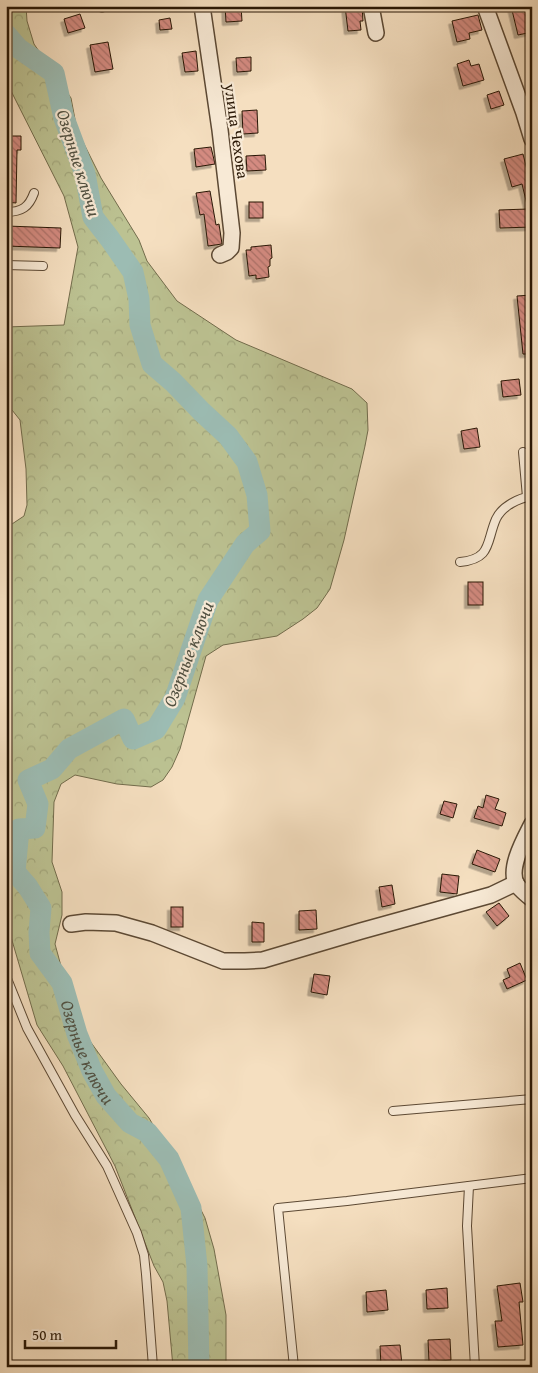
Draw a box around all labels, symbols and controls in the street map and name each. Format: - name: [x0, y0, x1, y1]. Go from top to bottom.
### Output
- street label: улица Чехова: [218, 81, 256, 180]
- water label: Озерные ключи: [50, 106, 108, 220]
- water label: Озерные ключи: [155, 597, 221, 711]
- water label: Озерные ключи: [54, 997, 121, 1111]
- scale bar: [25, 1318, 116, 1350]
- text: 50 m: [32, 1324, 63, 1345]

